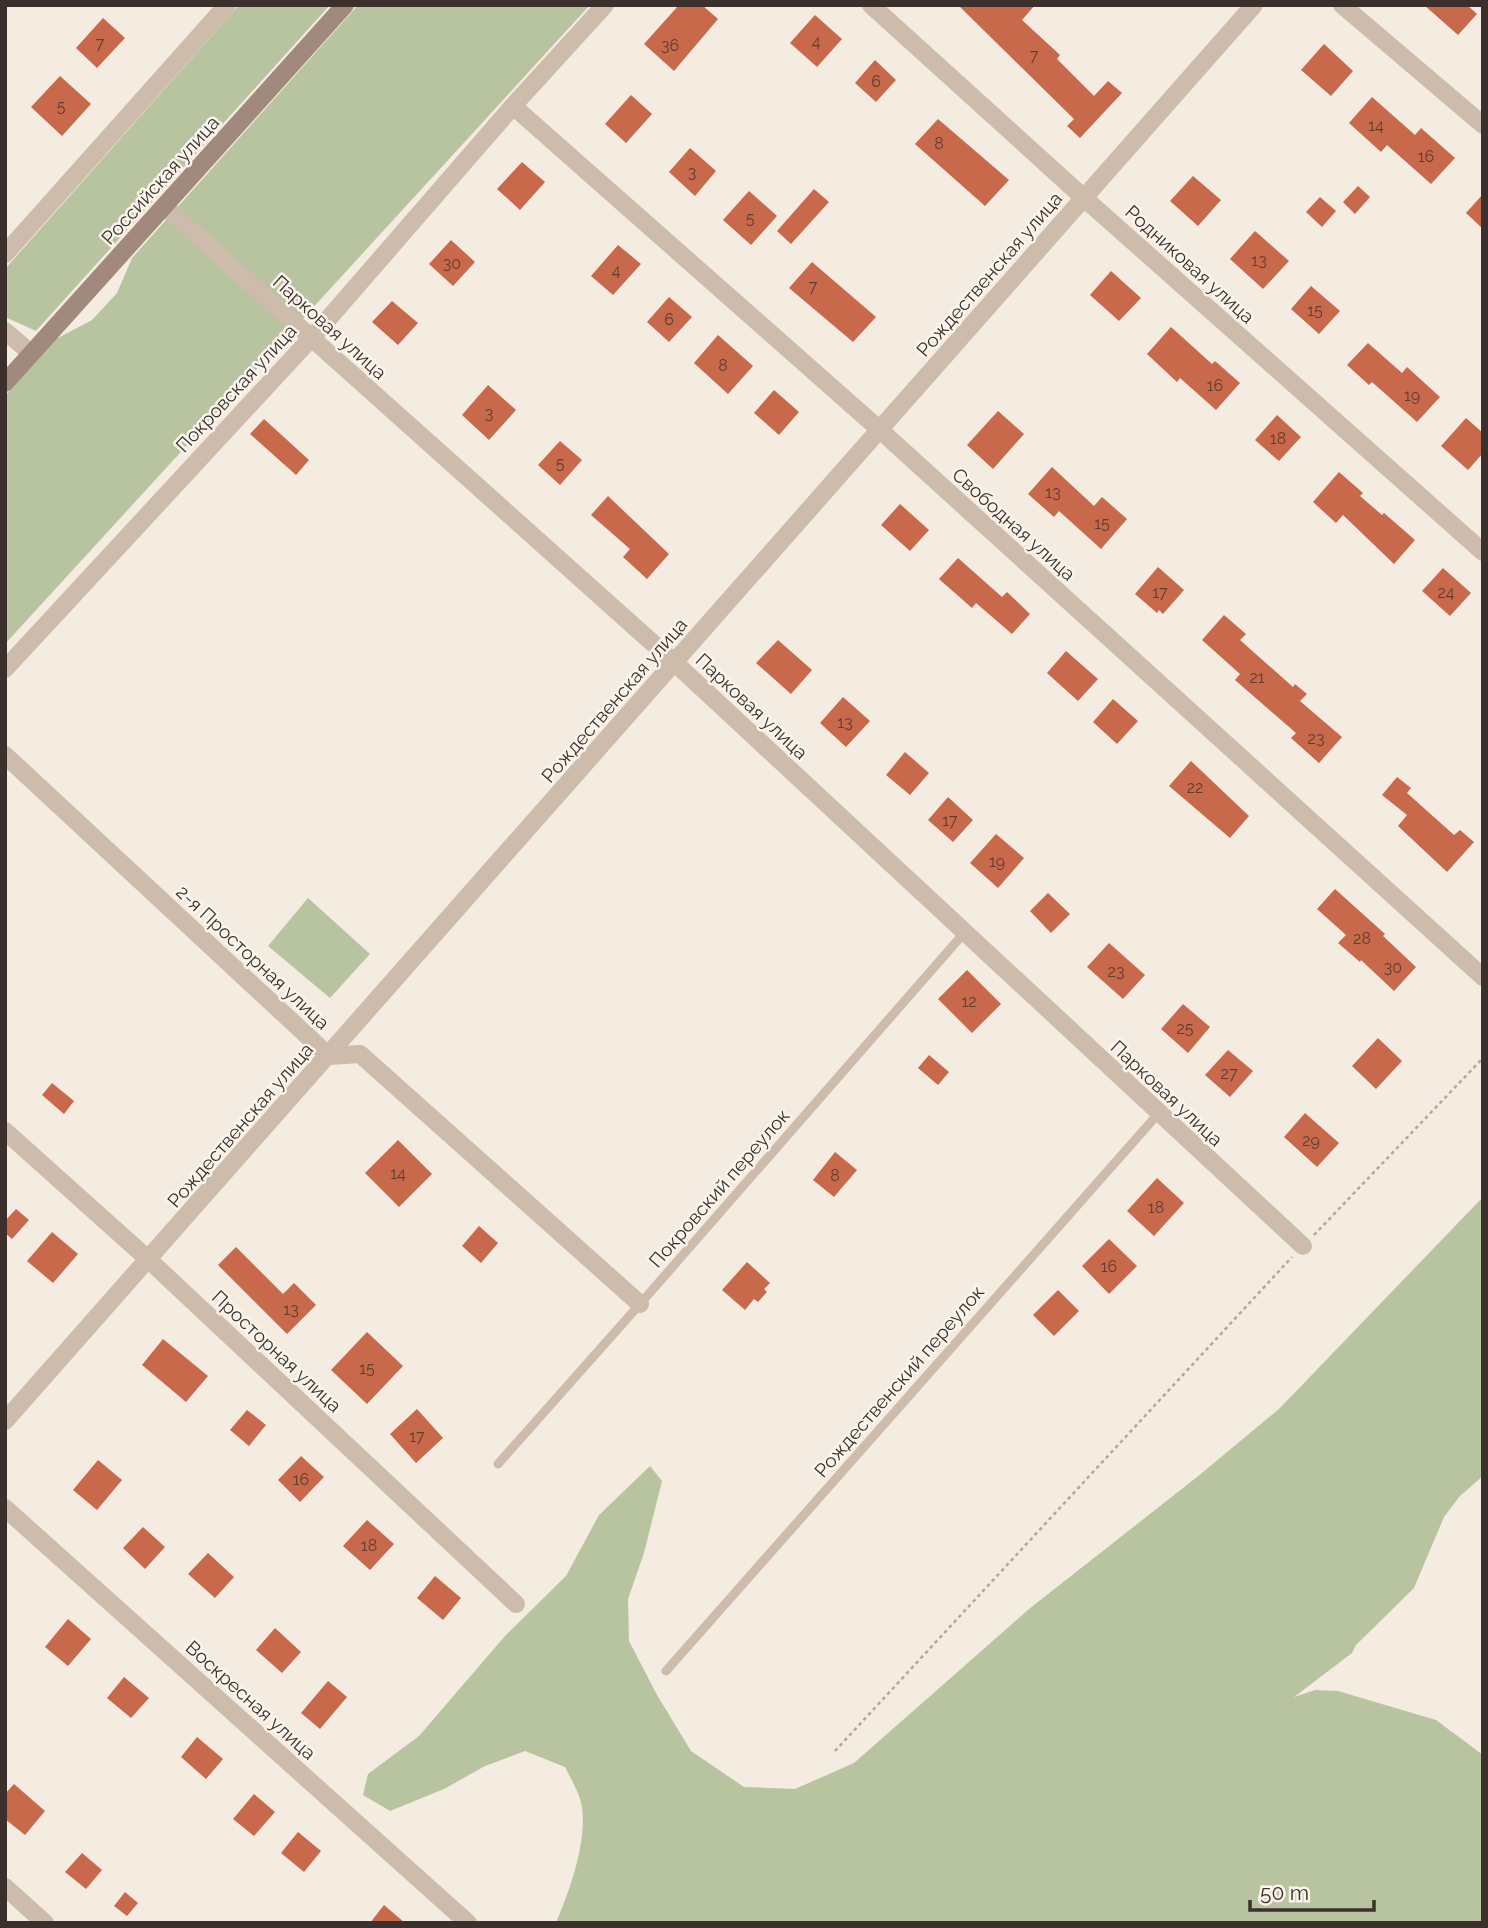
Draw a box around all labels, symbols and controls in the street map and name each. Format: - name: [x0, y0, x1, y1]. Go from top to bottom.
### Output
- house number: 4: [812, 32, 821, 51]
- house number: 7: [96, 34, 105, 53]
- house number: 36: [661, 36, 679, 55]
- house number: 7: [1030, 46, 1039, 65]
- house number: 6: [871, 72, 881, 91]
- house number: 5: [57, 97, 66, 116]
- street label: Российская улица: [97, 111, 223, 249]
- house number: 14: [1368, 116, 1384, 135]
- house number: 8: [934, 134, 944, 153]
- house number: 16: [1418, 147, 1434, 166]
- house number: 3: [688, 163, 696, 182]
- street label: Рождественская улица: [912, 187, 1066, 361]
- street label: Родниковая улица: [1121, 200, 1259, 328]
- house number: 5: [746, 209, 755, 228]
- house number: 13: [1251, 251, 1267, 270]
- house number: 30: [443, 254, 461, 273]
- house number: 4: [612, 261, 621, 280]
- street label: Парковая улица: [269, 270, 391, 384]
- house number: 7: [809, 277, 818, 296]
- house number: 15: [1307, 301, 1323, 320]
- house number: 6: [664, 310, 674, 329]
- street label: Покровская улица: [171, 320, 301, 456]
- house number: 8: [718, 356, 728, 375]
- house number: 16: [1207, 376, 1223, 395]
- house number: 19: [1404, 386, 1420, 405]
- house number: 3: [485, 404, 493, 423]
- house number: 18: [1270, 429, 1286, 448]
- house number: 5: [556, 454, 565, 473]
- street label: Свободная улица: [948, 463, 1080, 585]
- house number: 13: [1045, 483, 1061, 502]
- house number: 15: [1094, 514, 1110, 533]
- house number: 17: [1152, 583, 1168, 602]
- house number: 24: [1437, 583, 1455, 602]
- street label: Рождественская улица: [537, 613, 691, 787]
- street label: Парковая улица: [692, 649, 812, 763]
- house number: 21: [1249, 668, 1265, 687]
- house number: 13: [837, 713, 853, 732]
- house number: 23: [1308, 729, 1324, 748]
- house number: 22: [1187, 778, 1203, 797]
- house number: 17: [942, 811, 958, 830]
- house number: 19: [989, 852, 1005, 871]
- street label: 2-я Просторная улица: [172, 880, 334, 1034]
- house number: 28: [1353, 929, 1371, 948]
- house number: 30: [1384, 958, 1402, 977]
- house number: 23: [1108, 962, 1124, 981]
- house number: 12: [961, 992, 977, 1011]
- house number: 25: [1176, 1019, 1194, 1038]
- street label: Парковая улица: [1107, 1036, 1227, 1150]
- street label: Рождественская улица: [163, 1038, 317, 1212]
- house number: 27: [1221, 1064, 1238, 1083]
- street label: Покровский переулок: [644, 1104, 794, 1272]
- house number: 29: [1302, 1131, 1320, 1150]
- house number: 14: [390, 1164, 406, 1183]
- house number: 8: [830, 1166, 840, 1185]
- house number: 18: [1148, 1198, 1164, 1217]
- house number: 16: [1101, 1257, 1117, 1276]
- street label: Рождественский переулок: [810, 1281, 988, 1481]
- street label: Просторная улица: [208, 1286, 346, 1416]
- house number: 13: [283, 1300, 299, 1319]
- house number: 15: [359, 1359, 375, 1378]
- house number: 17: [409, 1427, 425, 1446]
- house number: 16: [293, 1470, 309, 1489]
- house number: 18: [361, 1536, 377, 1555]
- street label: Воскресная улица: [182, 1636, 320, 1764]
- scale bar: [1250, 1868, 1374, 1912]
- text: 50 m: [1260, 1880, 1309, 1905]

